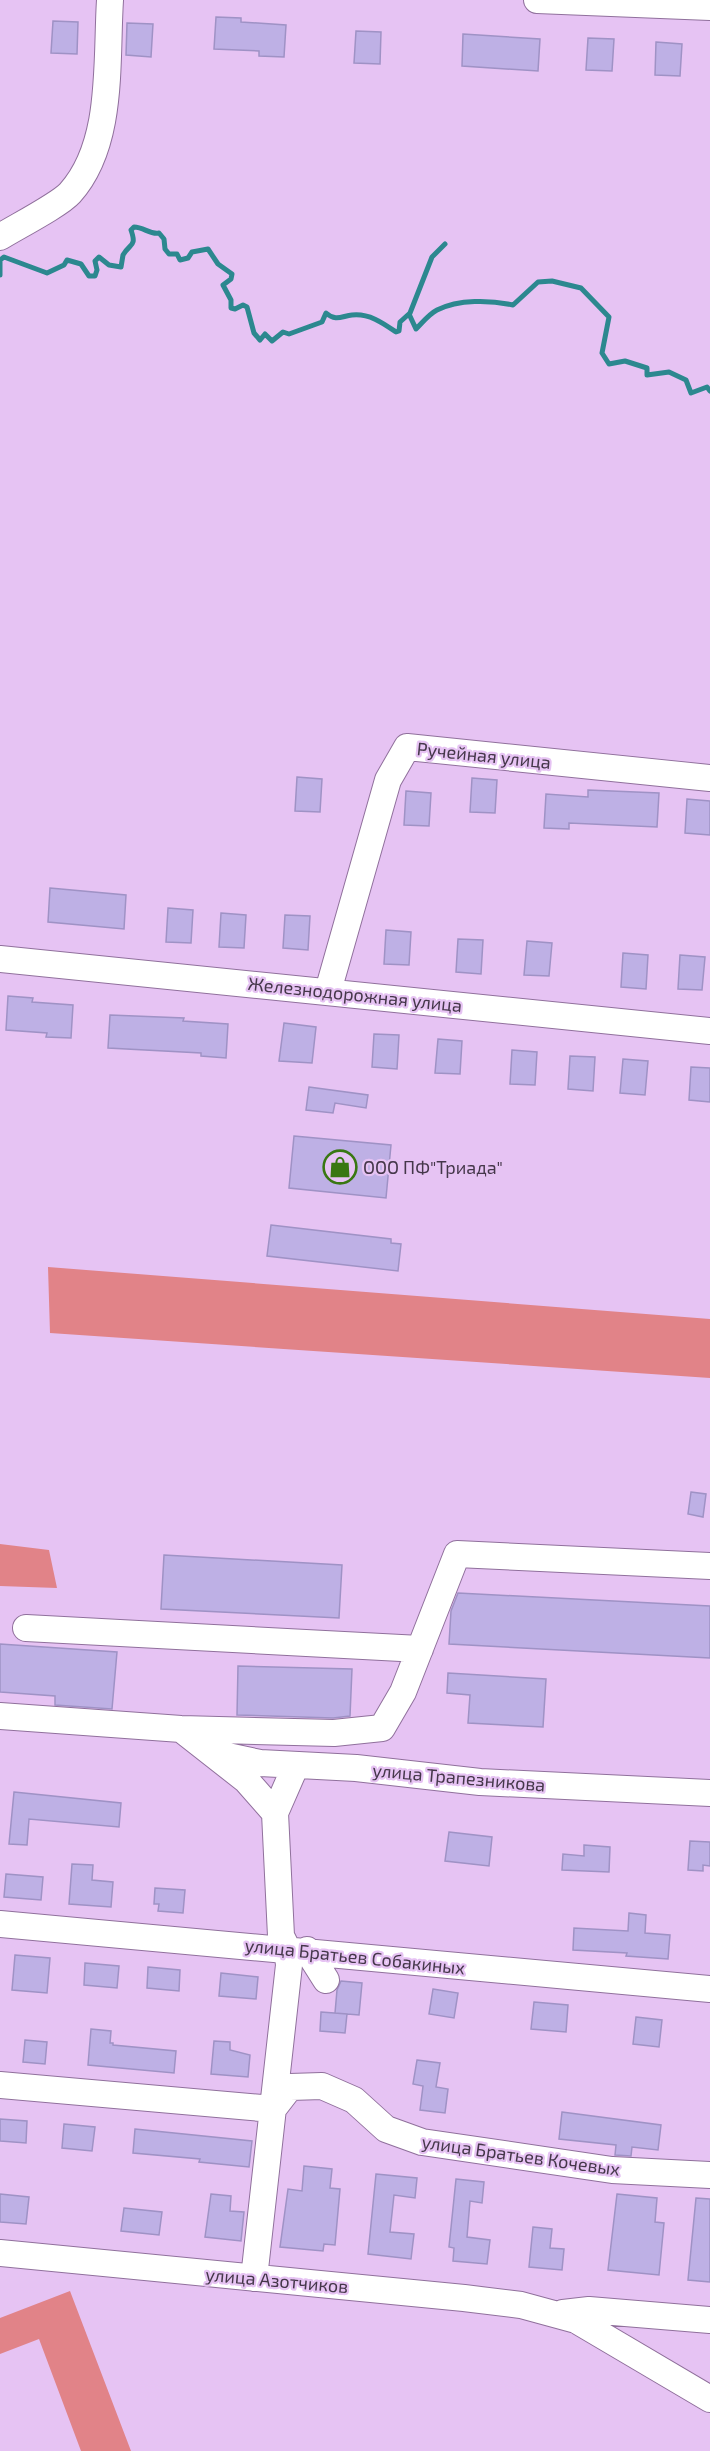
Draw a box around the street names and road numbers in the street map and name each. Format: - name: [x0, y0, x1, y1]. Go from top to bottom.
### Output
- street label: Ручейная улица: [416, 737, 552, 773]
- street label: Железнодорожная улица: [247, 972, 463, 1016]
- street label: улица Трапезникова: [372, 1758, 546, 1796]
- street label: улица Братьев Собакиных: [244, 1933, 467, 1979]
- street label: улица Братьев Кочевых: [420, 2130, 622, 2180]
- street label: улица Азотчиков: [205, 2263, 349, 2297]

